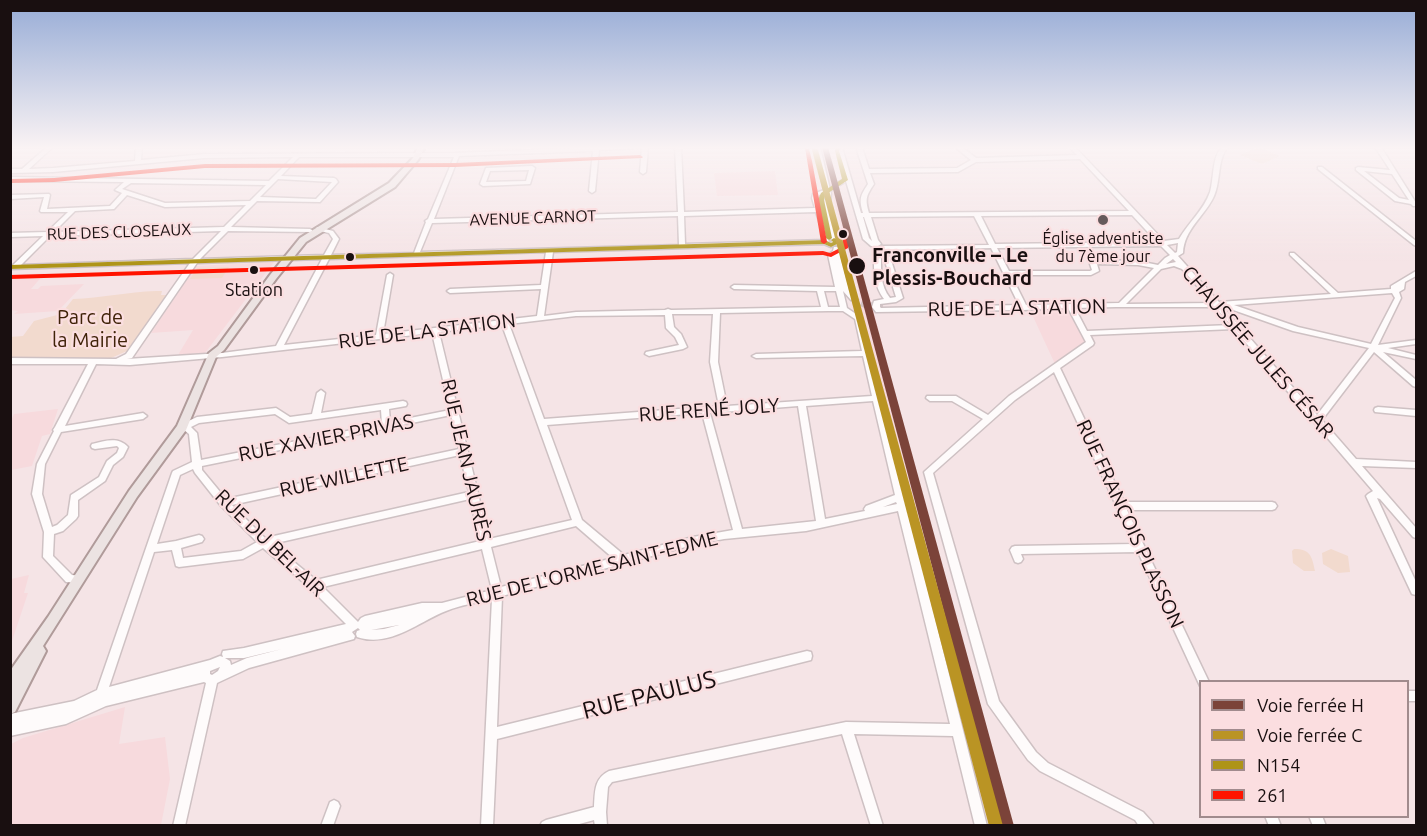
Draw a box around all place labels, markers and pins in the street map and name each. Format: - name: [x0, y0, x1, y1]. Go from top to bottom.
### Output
- marker: Église adventiste du 7ème jour: [1096, 213, 1110, 227]
- unlabelled marker: [837, 228, 849, 240]
- place label: Église adventiste du 7ème jour: [1042, 229, 1164, 267]
- place label: Franconville – Le Plessis-Bouchard: [872, 243, 1032, 290]
- unlabelled marker: [344, 251, 356, 263]
- marker: Franconville – Le Plessis-Bouchard: [847, 256, 867, 276]
- marker: Station: [248, 264, 260, 276]
- place label: Station: [225, 279, 283, 301]

